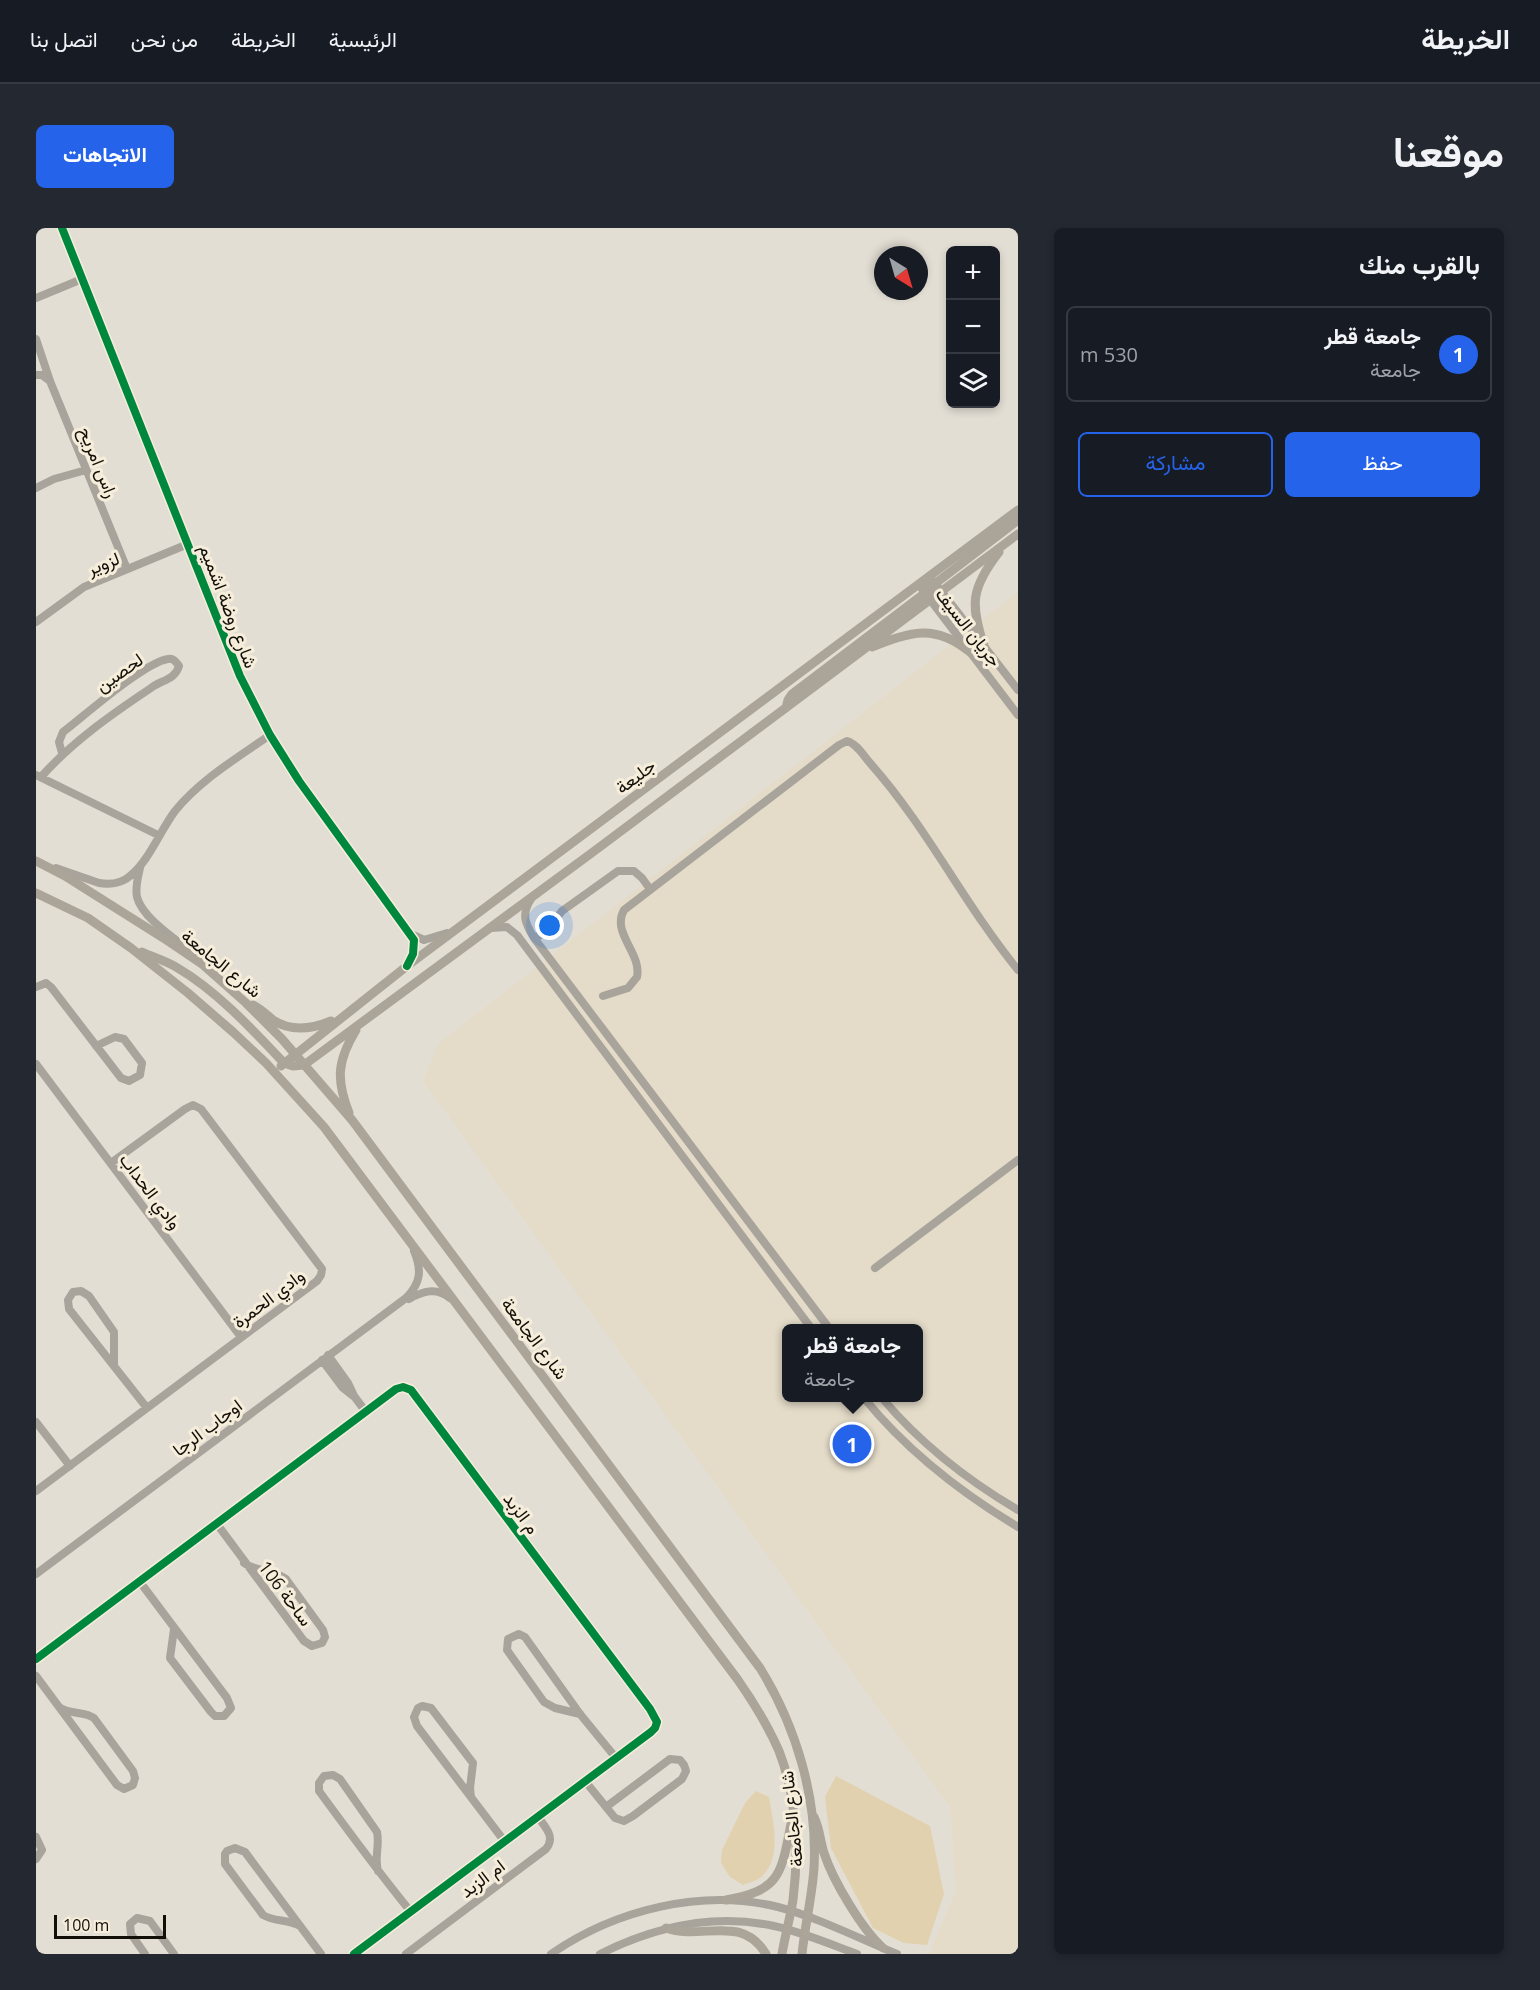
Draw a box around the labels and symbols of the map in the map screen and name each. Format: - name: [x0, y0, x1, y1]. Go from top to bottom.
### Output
- north arrow: [874, 246, 928, 300]
- street label: راس امريح: [73, 423, 124, 502]
- street label: شارع روضة اشميم: [193, 541, 264, 672]
- street label: لزوير: [82, 546, 123, 581]
- street label: جريان السيف: [931, 583, 1007, 671]
- street label: لحصين: [90, 647, 148, 697]
- street label: جليعة: [610, 753, 660, 799]
- your location: [535, 911, 564, 940]
- street label: شارع الجامعة: [176, 923, 267, 1003]
- street label: وادي الحداب: [111, 1148, 187, 1236]
- street label: وادي الحمرة: [227, 1263, 311, 1336]
- street label: شارع الجامعة: [496, 1292, 574, 1384]
- street label: اوجاب الرجا: [167, 1393, 247, 1461]
- pin: 1: [832, 1422, 872, 1466]
- street label: م الزبد: [498, 1487, 545, 1539]
- street label: ساحة 106: [254, 1555, 318, 1631]
- street label: شارع الجامعة: [774, 1770, 809, 1868]
- street label: ام الزبد: [455, 1853, 510, 1904]
- scale bar: [54, 1912, 166, 1940]

